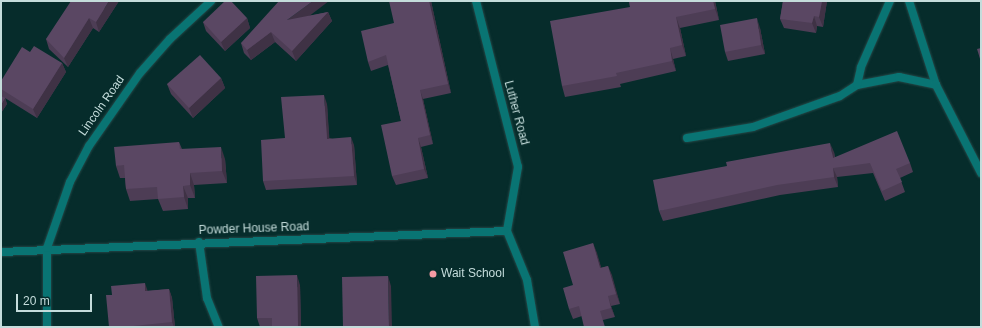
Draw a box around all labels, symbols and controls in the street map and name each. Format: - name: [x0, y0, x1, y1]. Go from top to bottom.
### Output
- street label: Lincoln Road: [76, 73, 128, 139]
- street label: Luther Road: [500, 79, 532, 147]
- street label: Powder House Road: [198, 220, 310, 238]
- place label: Wait School: [441, 267, 505, 281]
- marker: Wait School: [428, 269, 438, 279]
- scale bar: [18, 286, 94, 312]
- text: 20 m: [23, 294, 50, 308]

